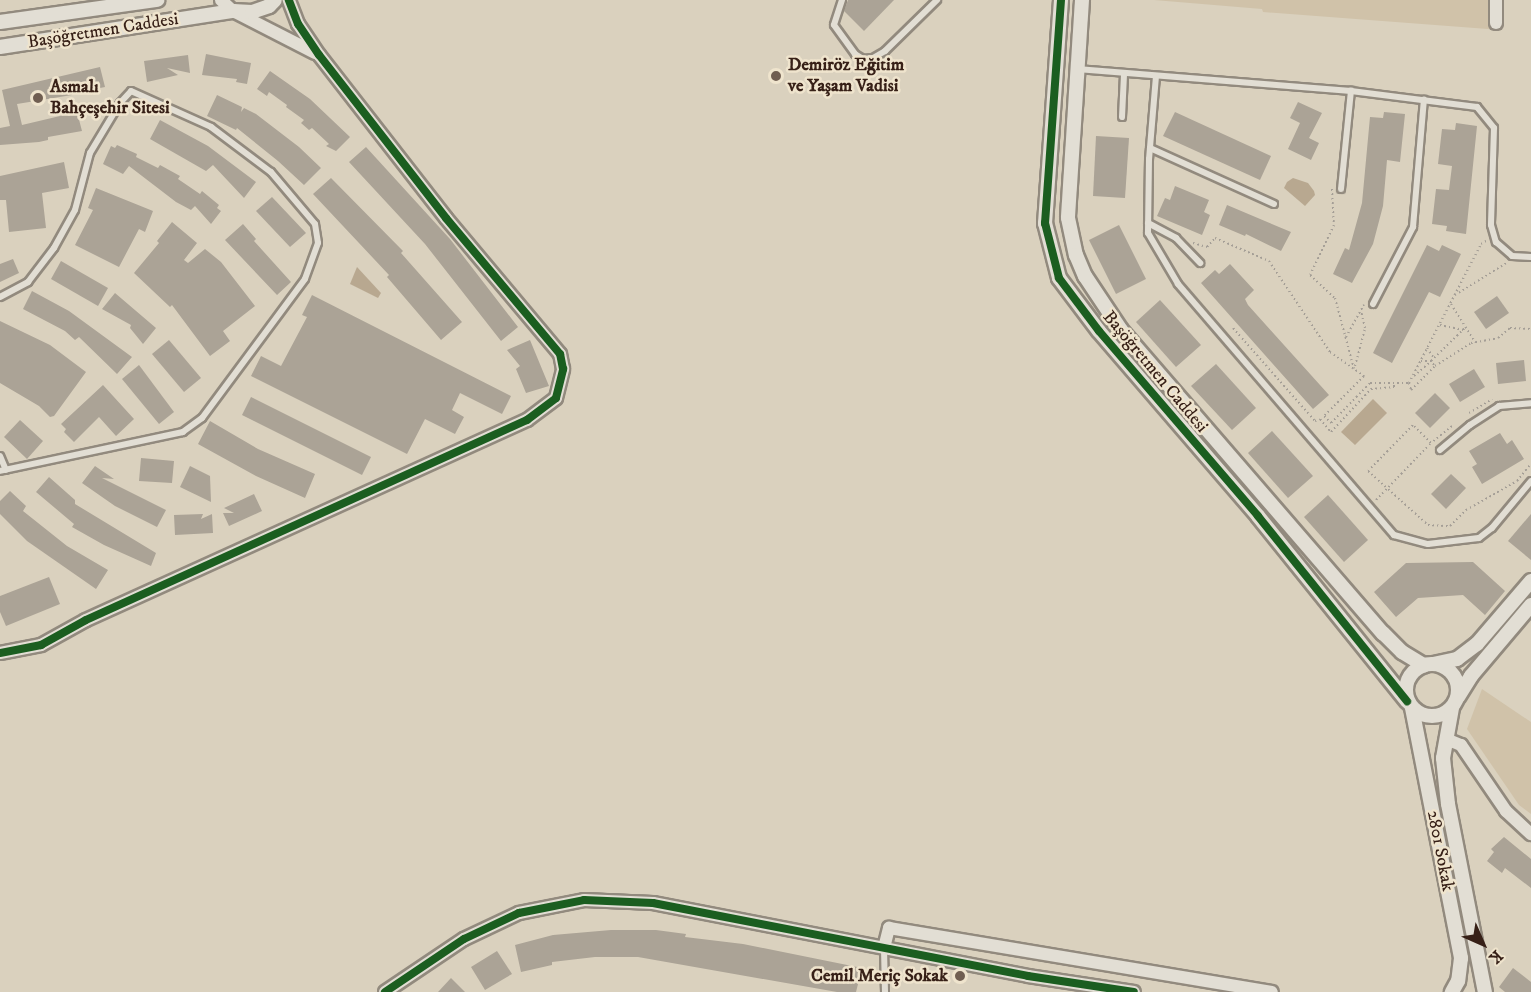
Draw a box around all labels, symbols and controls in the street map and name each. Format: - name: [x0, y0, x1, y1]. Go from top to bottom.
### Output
- street label: Başöğretmen Caddesi: [26, 8, 180, 54]
- place label: Demiröz Eğitim ve Yaşam Vadisi: [788, 55, 904, 98]
- marker: Demiröz Eğitim ve Yaşam Vadisi: [769, 69, 783, 83]
- place label: Asmalı Bahçeşehir Sitesi: [50, 77, 170, 119]
- marker: Asmalı Bahçeşehir Sitesi: [31, 91, 45, 105]
- street label: Başöğretmen Caddesi: [1098, 307, 1212, 437]
- street label: 2801 Sokak: [1422, 809, 1458, 893]
- north arrow: [1453, 914, 1513, 974]
- text: K: [1485, 946, 1507, 968]
- place label: Cemil Meriç Sokak: [811, 965, 948, 987]
- marker: Cemil Meriç Sokak: [953, 969, 967, 983]

